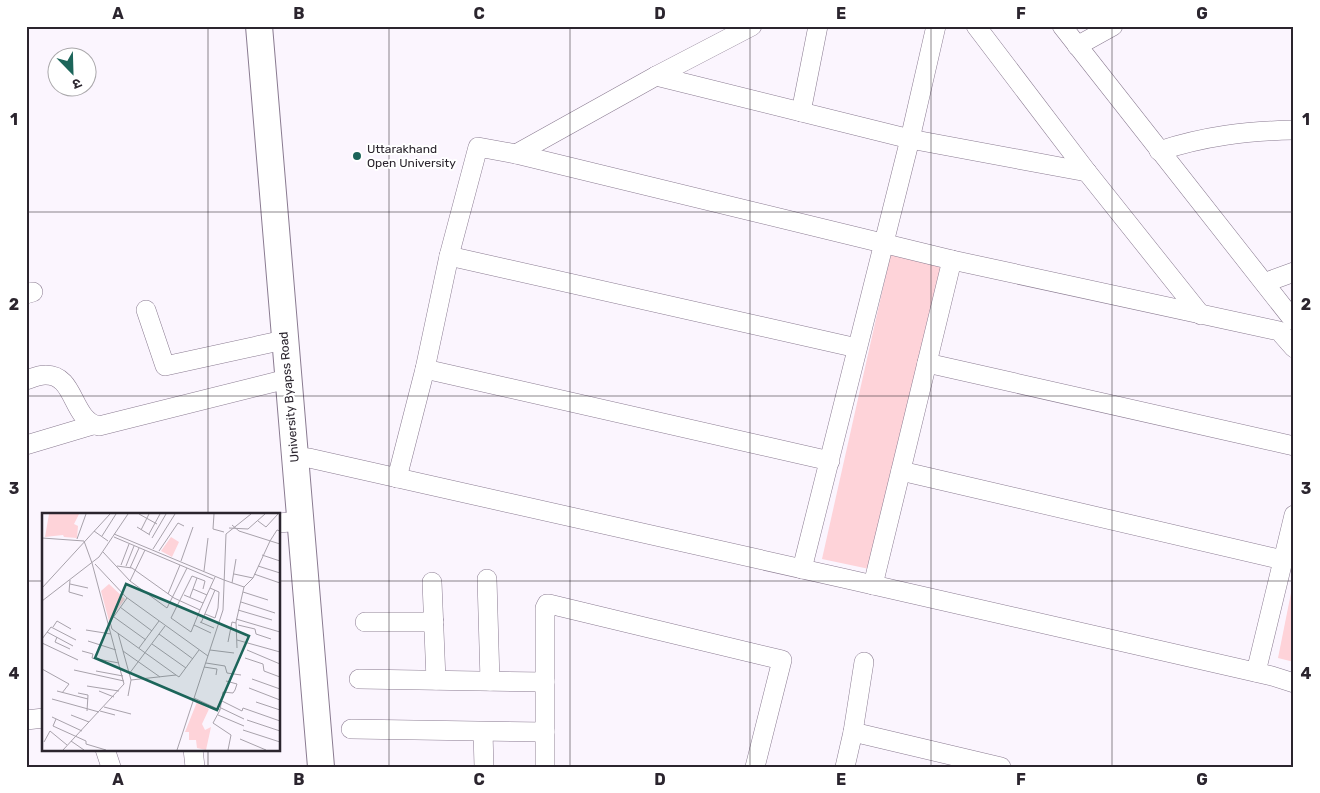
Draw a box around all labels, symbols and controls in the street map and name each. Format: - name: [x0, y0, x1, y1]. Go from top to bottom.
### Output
- text: A: [112, 4, 124, 23]
- text: B: [293, 4, 305, 23]
- text: C: [473, 4, 485, 23]
- text: D: [654, 4, 666, 23]
- text: E: [836, 4, 846, 23]
- text: F: [1016, 4, 1026, 23]
- text: G: [1196, 4, 1208, 23]
- north arrow: [48, 48, 98, 98]
- text: उ: [69, 74, 84, 93]
- text: 1: [10, 110, 18, 129]
- text: 1: [1302, 110, 1310, 129]
- place label: Uttarakhand Open University: [367, 142, 456, 170]
- marker: Uttarakhand Open University: [351, 150, 363, 162]
- text: 2: [9, 295, 19, 314]
- text: 2: [1301, 295, 1311, 314]
- street label: University Byapss Road: [276, 331, 302, 463]
- text: 3: [9, 479, 19, 498]
- text: 3: [1301, 479, 1311, 498]
- inset map: [42, 513, 280, 750]
- text: 4: [9, 664, 20, 683]
- text: 4: [1301, 664, 1312, 683]
- text: A: [112, 770, 124, 789]
- text: B: [293, 770, 305, 789]
- text: C: [473, 770, 485, 789]
- text: D: [654, 770, 666, 789]
- text: E: [836, 770, 846, 789]
- text: F: [1016, 770, 1026, 789]
- text: G: [1196, 770, 1208, 789]

